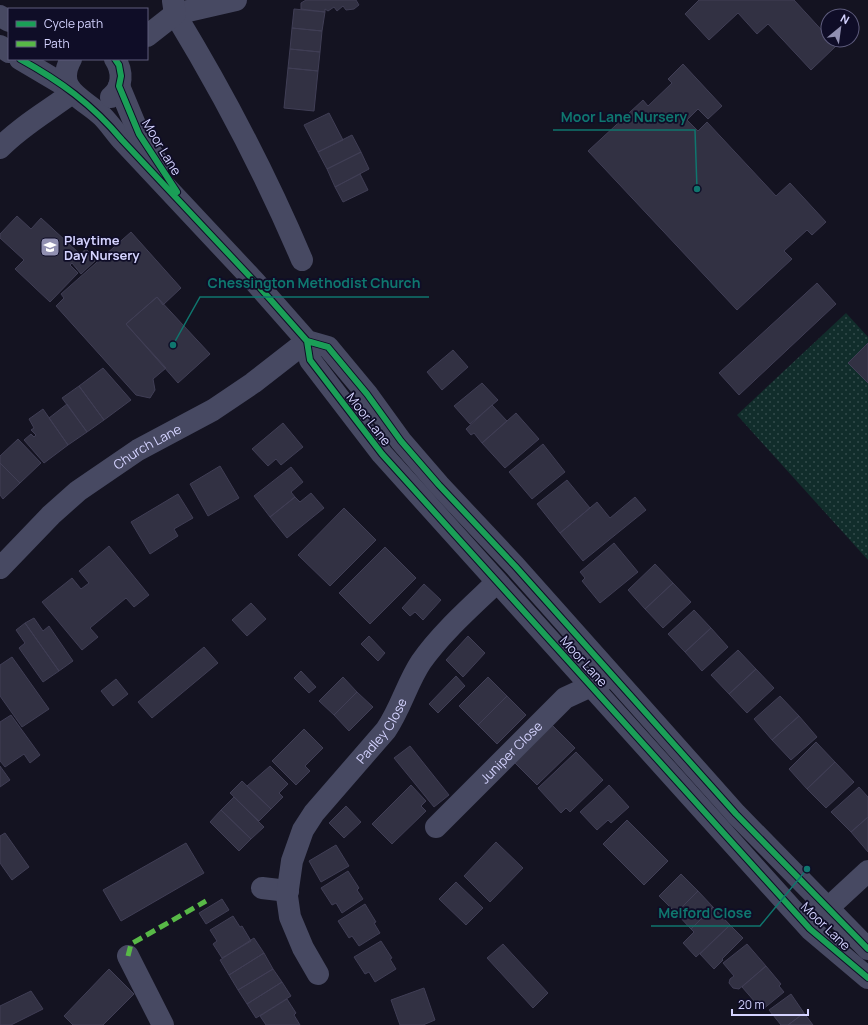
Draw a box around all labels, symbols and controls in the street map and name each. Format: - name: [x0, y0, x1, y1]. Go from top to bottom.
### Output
- legend: [8, 8, 148, 60]
- north arrow: [820, 8, 860, 48]
- text: N: [838, 10, 852, 27]
- text: Cycle path: [44, 15, 103, 32]
- text: Path: [44, 35, 70, 52]
- callout: Moor Lane Nursery: [553, 104, 695, 130]
- text: Moor Lane Nursery: [561, 107, 687, 126]
- street label: Moor Lane: [138, 115, 186, 179]
- place label: Playtime Day Nursery: [64, 231, 140, 264]
- school or university icon: Playtime Day Nursery: [39, 236, 61, 258]
- callout: Chessington Methodist Church: [200, 271, 429, 297]
- text: Chessington Methodist Church: [208, 273, 420, 292]
- street label: Moor Lane: [343, 389, 396, 450]
- street label: Church Lane: [109, 419, 185, 473]
- street label: Moor Lane: [556, 632, 612, 691]
- street label: Padley Close: [352, 695, 411, 767]
- street label: Juniper Close: [476, 717, 546, 787]
- street label: Moor Lane: [797, 898, 855, 955]
- callout: Melford Close: [651, 900, 760, 926]
- text: Melford Close: [658, 903, 752, 922]
- scale bar: [732, 991, 808, 1017]
- text: 20 m: [738, 996, 765, 1013]

